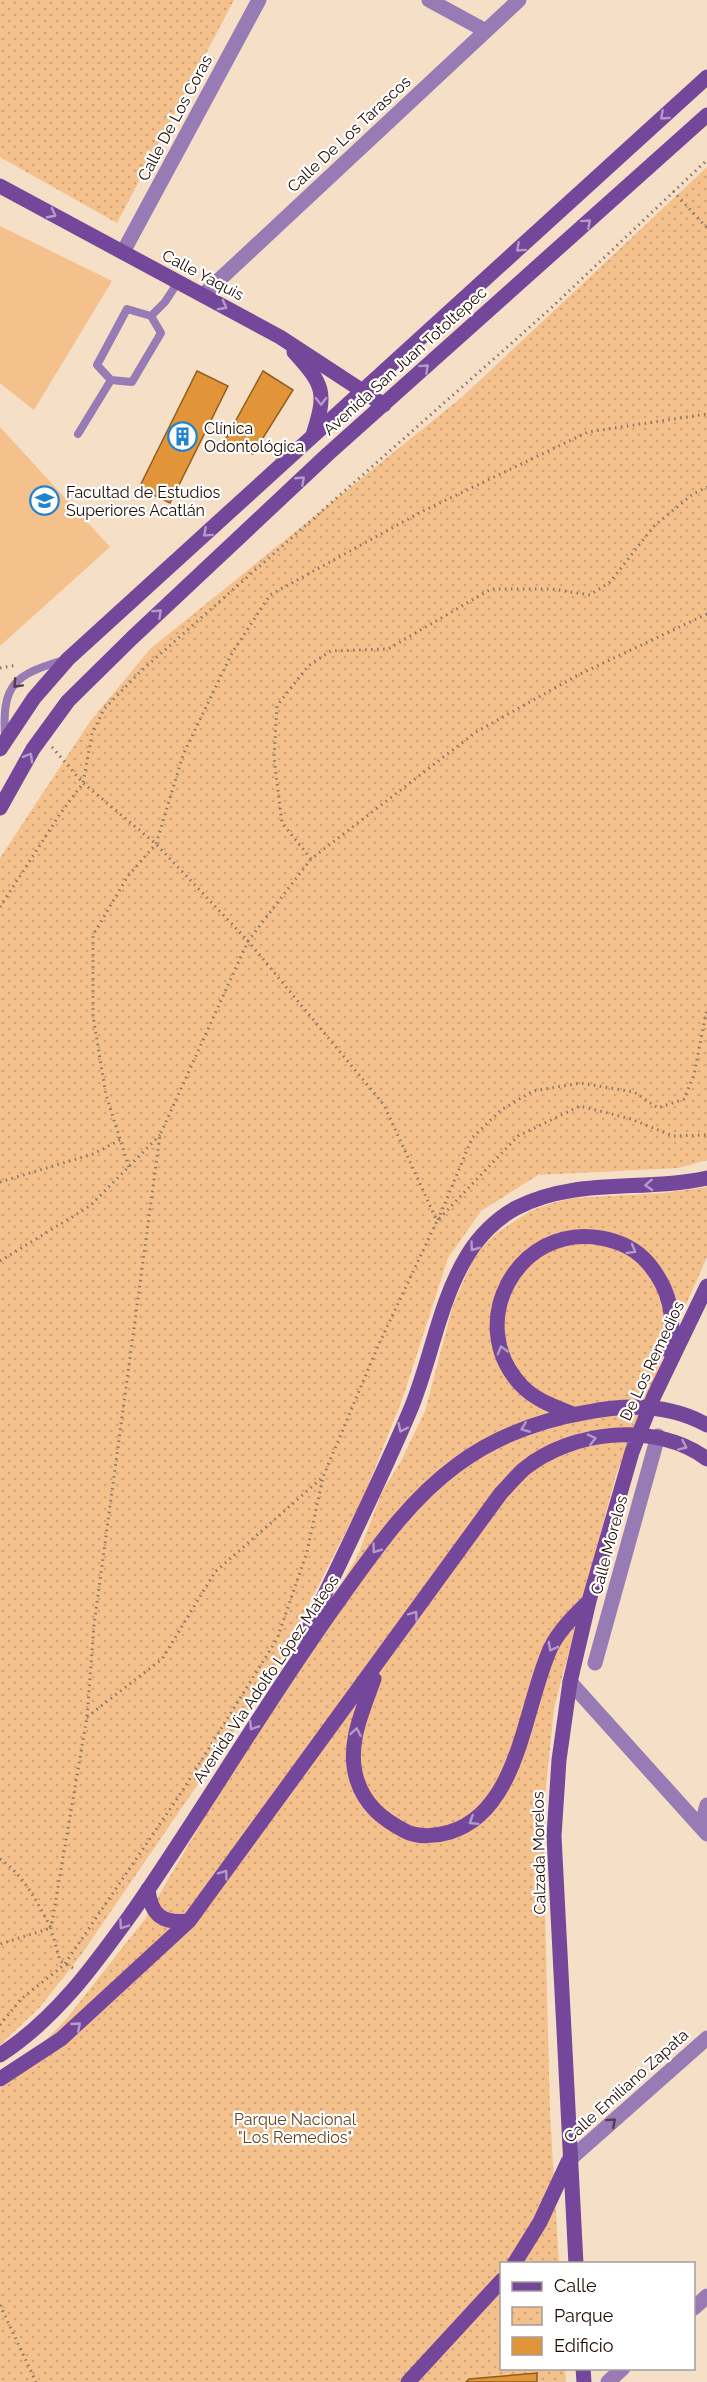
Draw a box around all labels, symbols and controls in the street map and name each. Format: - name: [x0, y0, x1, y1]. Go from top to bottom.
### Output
- street label: Calle De Los Coras: [134, 52, 216, 184]
- street label: Calle De Los Tarascos: [283, 72, 415, 196]
- one-way arrow: [660, 109, 671, 120]
- one-way arrow: [45, 207, 56, 218]
- one-way arrow: [580, 219, 591, 230]
- one-way arrow: [516, 241, 527, 252]
- street label: Calle Yaquis: [159, 246, 247, 305]
- street label: Avenida San Juan Totoltepec: [320, 283, 491, 439]
- one-way arrow: [217, 299, 228, 310]
- one-way arrow: [418, 364, 429, 375]
- one-way arrow: [315, 397, 327, 406]
- place label: Clínica Odontológica: [204, 419, 304, 456]
- building icon: Clínica Odontológica: [167, 421, 199, 453]
- one-way arrow: [294, 476, 304, 487]
- place label: Facultad de Estudios Superiores Acatlán: [66, 483, 221, 520]
- school or university icon: Facultad de Estudios Superiores Acatlán: [29, 485, 61, 517]
- one-way arrow: [203, 526, 214, 537]
- one-way arrow: [152, 609, 162, 620]
- one-way arrow: [13, 678, 24, 688]
- one-way arrow: [21, 753, 33, 764]
- one-way arrow: [645, 1179, 654, 1191]
- one-way arrow: [470, 1241, 481, 1252]
- one-way arrow: [626, 1243, 636, 1255]
- street label: De Los Remedios: [616, 1298, 688, 1424]
- one-way arrow: [497, 1345, 509, 1356]
- one-way arrow: [398, 1421, 410, 1432]
- one-way arrow: [520, 1421, 531, 1433]
- one-way arrow: [587, 1434, 597, 1447]
- one-way arrow: [677, 1438, 688, 1450]
- street label: Calle Morelos: [587, 1493, 631, 1597]
- one-way arrow: [372, 1543, 383, 1554]
- street label: Avenida Via Adolfo López Mateos: [189, 1571, 343, 1787]
- one-way arrow: [407, 1610, 418, 1621]
- one-way arrow: [548, 1640, 559, 1651]
- one-way arrow: [249, 1720, 260, 1731]
- one-way arrow: [349, 1727, 362, 1737]
- street label: Calzada Morelos: [528, 1791, 550, 1915]
- one-way arrow: [469, 1814, 480, 1825]
- one-way arrow: [217, 1870, 228, 1881]
- one-way arrow: [119, 1918, 130, 1929]
- one-way arrow: [70, 2022, 81, 2033]
- street label: Calle Emiliano Zapata: [560, 2025, 692, 2147]
- park label: Parque Nacional "Los Remedios": [234, 2110, 357, 2147]
- one-way arrow: [605, 2119, 616, 2130]
- legend: [500, 2262, 695, 2370]
- text: Calle: [554, 2275, 597, 2296]
- text: Parque: [554, 2305, 614, 2326]
- text: Edificio: [554, 2335, 614, 2356]

